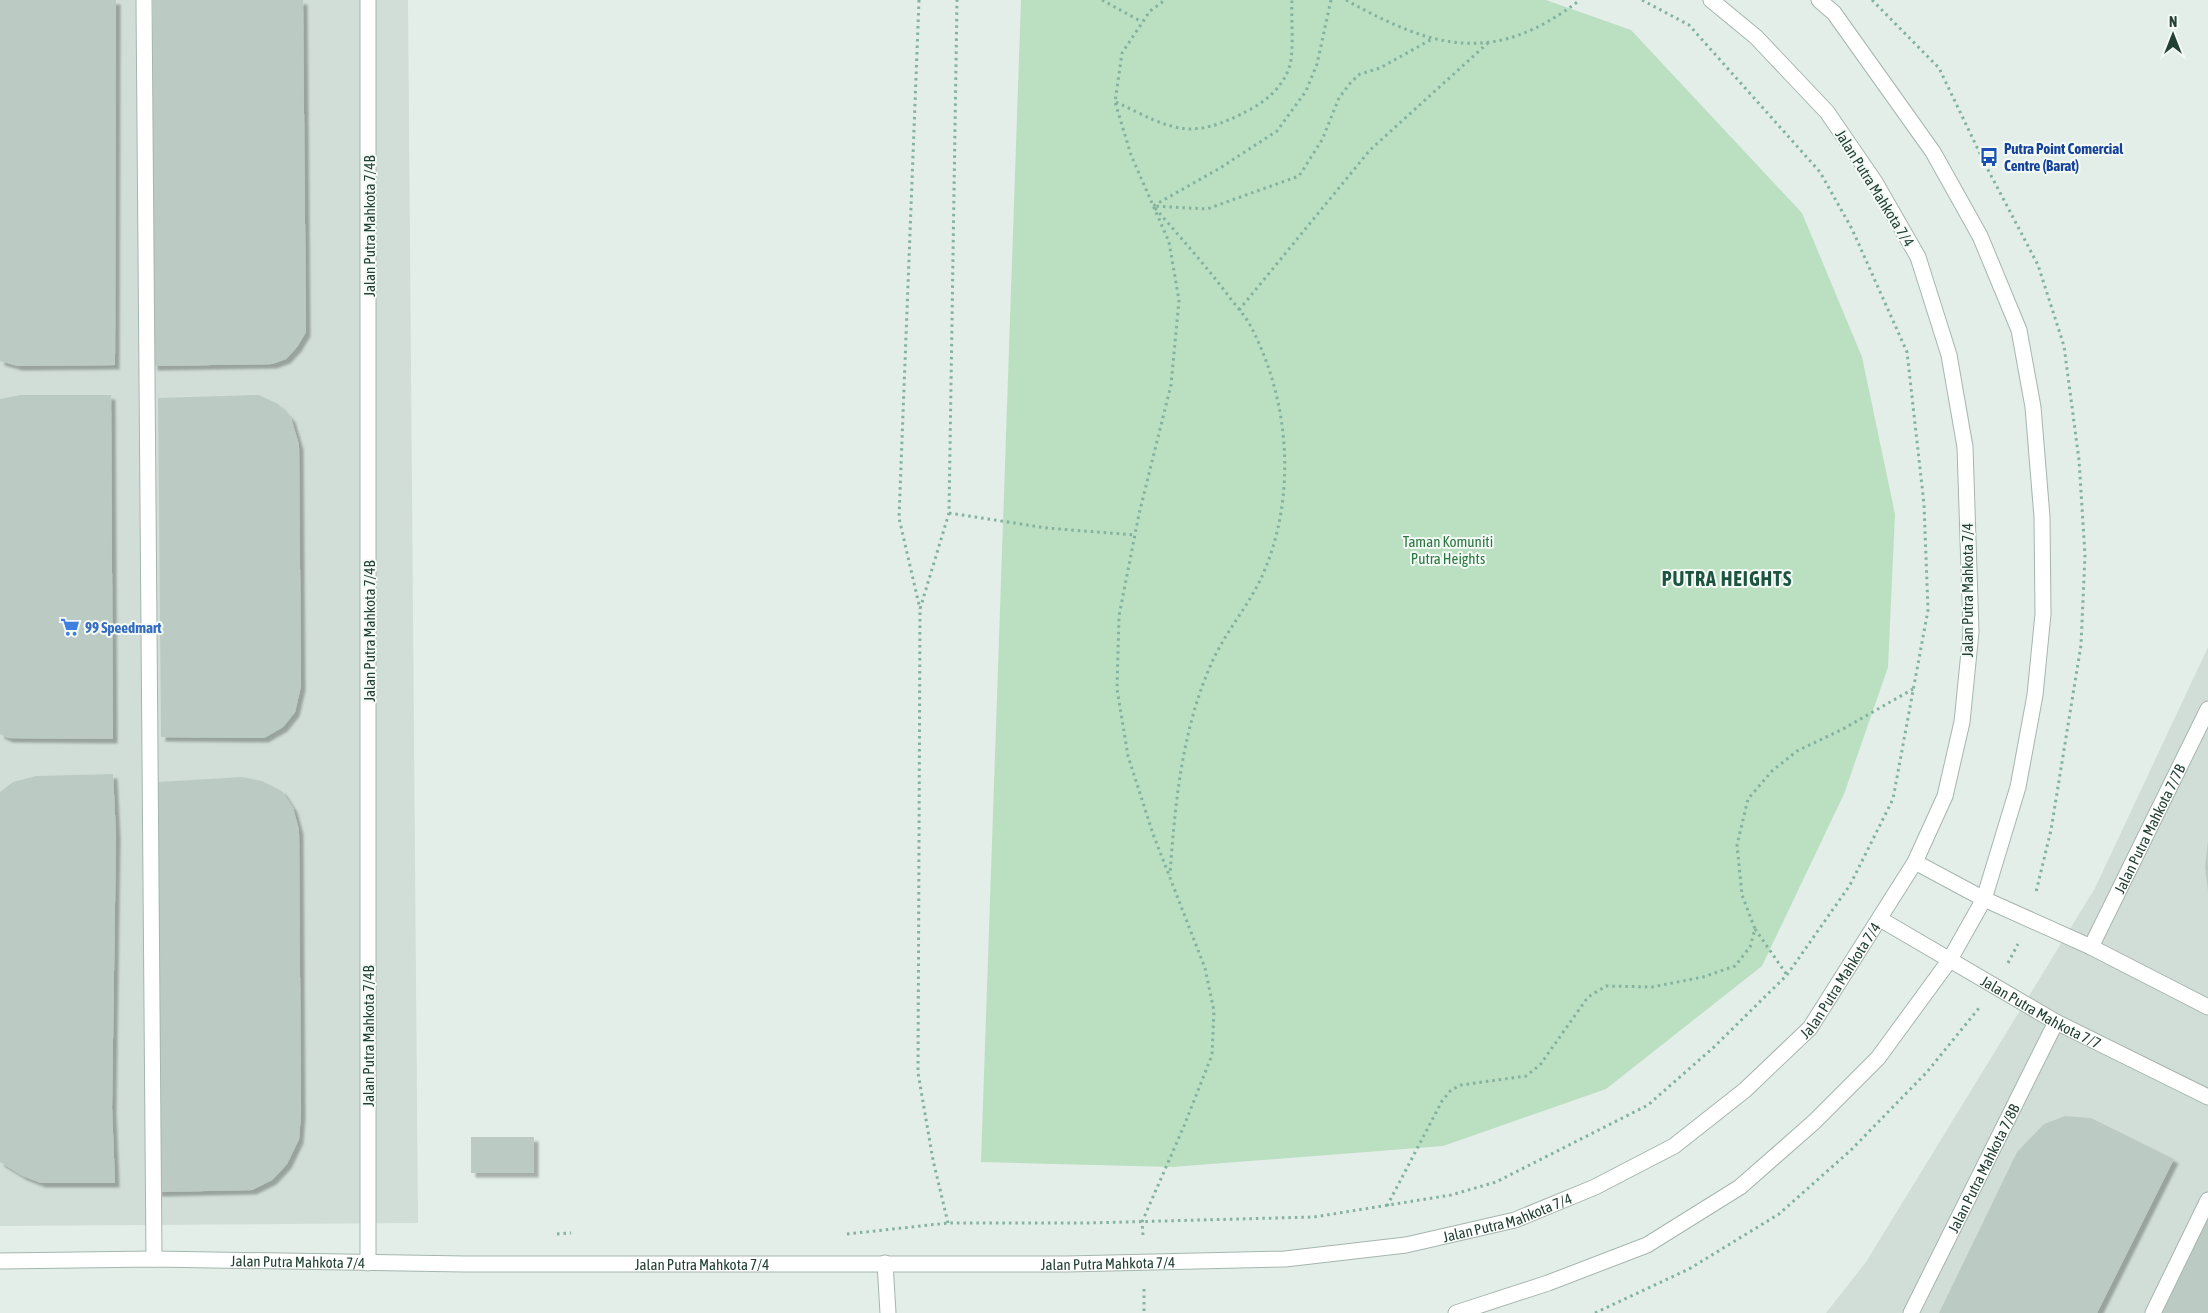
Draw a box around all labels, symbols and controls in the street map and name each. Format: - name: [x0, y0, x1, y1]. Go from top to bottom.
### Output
- north arrow: [2148, 10, 2198, 60]
- text: N: [2169, 14, 2177, 30]
- street label: Jalan Putra Mahkota 7/4: [1832, 127, 1918, 249]
- place label: Putra Point Comercial Centre (Barat): [2004, 140, 2124, 174]
- bus stop icon: Putra Point Comercial Centre (Barat): [1978, 146, 2000, 168]
- street label: Jalan Putra Mahkota 7/4B: [361, 155, 378, 297]
- street label: Jalan Putra Mahkota 7/4: [1959, 523, 1976, 657]
- park label: Taman Komuniti Putra Heights: [1403, 533, 1493, 567]
- street label: Jalan Putra Mahkota 7/4B: [361, 560, 378, 702]
- district label: PUTRA HEIGHTS: [1662, 567, 1792, 590]
- supermarket icon: 99 Speedmart: [59, 616, 81, 638]
- place label: 99 Speedmart: [85, 619, 162, 636]
- street label: Jalan Putra Mahkota 7/7B: [2110, 761, 2188, 896]
- street label: Jalan Putra Mahkota 7/4: [1796, 919, 1883, 1042]
- street label: Jalan Putra Mahkota 7/4B: [360, 965, 377, 1107]
- street label: Jalan Putra Mahkota 7/7: [1978, 972, 2104, 1051]
- street label: Jalan Putra Mahkota 7/8B: [1944, 1101, 2022, 1235]
- street label: Jalan Putra Mahkota 7/4: [1441, 1189, 1574, 1245]
- street label: Jalan Putra Mahkota 7/4: [231, 1252, 365, 1271]
- street label: Jalan Putra Mahkota 7/4: [1041, 1253, 1175, 1273]
- street label: Jalan Putra Mahkota 7/4: [635, 1256, 769, 1273]

